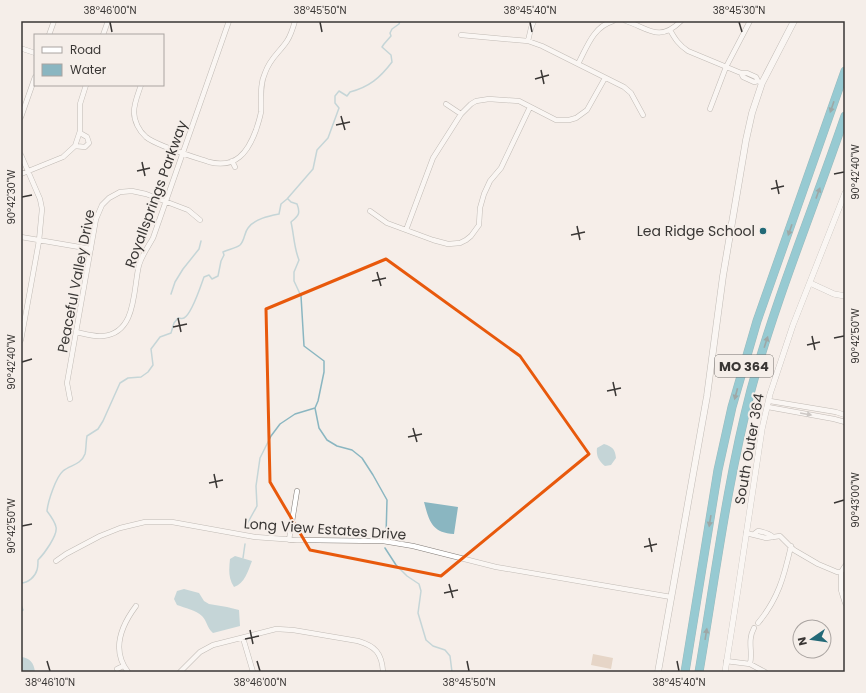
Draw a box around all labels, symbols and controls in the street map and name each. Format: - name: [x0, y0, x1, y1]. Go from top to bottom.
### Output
- text: 38°46'00"N: [83, 3, 137, 18]
- text: 38°45'50"N: [294, 3, 346, 18]
- text: 38°45'40"N: [504, 3, 556, 18]
- text: 38°45'30"N: [713, 3, 765, 18]
- legend: [34, 34, 164, 86]
- text: Road: [70, 41, 101, 58]
- text: Water: [70, 61, 107, 78]
- one-way arrow: [829, 102, 835, 114]
- street label: Royallsprings Parkway: [120, 117, 192, 270]
- text: 90°42'40"W: [848, 144, 863, 200]
- text: 90°42'30"W: [4, 169, 19, 225]
- one-way arrow: [815, 187, 821, 199]
- street label: Peaceful Valley Drive: [52, 207, 100, 354]
- place label: Lea Ridge School: [637, 221, 755, 241]
- one-way arrow: [786, 225, 792, 237]
- marker: Lea Ridge School: [758, 226, 768, 236]
- text: 90°42'50"W: [848, 308, 863, 364]
- text: 90°42'40"W: [4, 334, 19, 390]
- one-way arrow: [763, 336, 769, 348]
- road number: MO 364: [715, 355, 773, 377]
- one-way arrow: [733, 388, 739, 400]
- street label: South Outer 364: [729, 392, 769, 506]
- one-way arrow: [800, 411, 812, 417]
- text: 90°43'00"W: [848, 472, 863, 528]
- text: 90°42'50"W: [4, 498, 19, 554]
- street label: Long View Estates Drive: [243, 513, 407, 545]
- one-way arrow: [707, 515, 713, 527]
- north arrow: [792, 619, 832, 659]
- one-way arrow: [703, 627, 709, 640]
- text: N: [794, 635, 811, 647]
- text: 38°46'10"N: [25, 675, 75, 690]
- text: 38°46'00"N: [233, 675, 287, 690]
- text: 38°45'50"N: [443, 675, 495, 690]
- text: 38°45'40"N: [653, 675, 705, 690]

